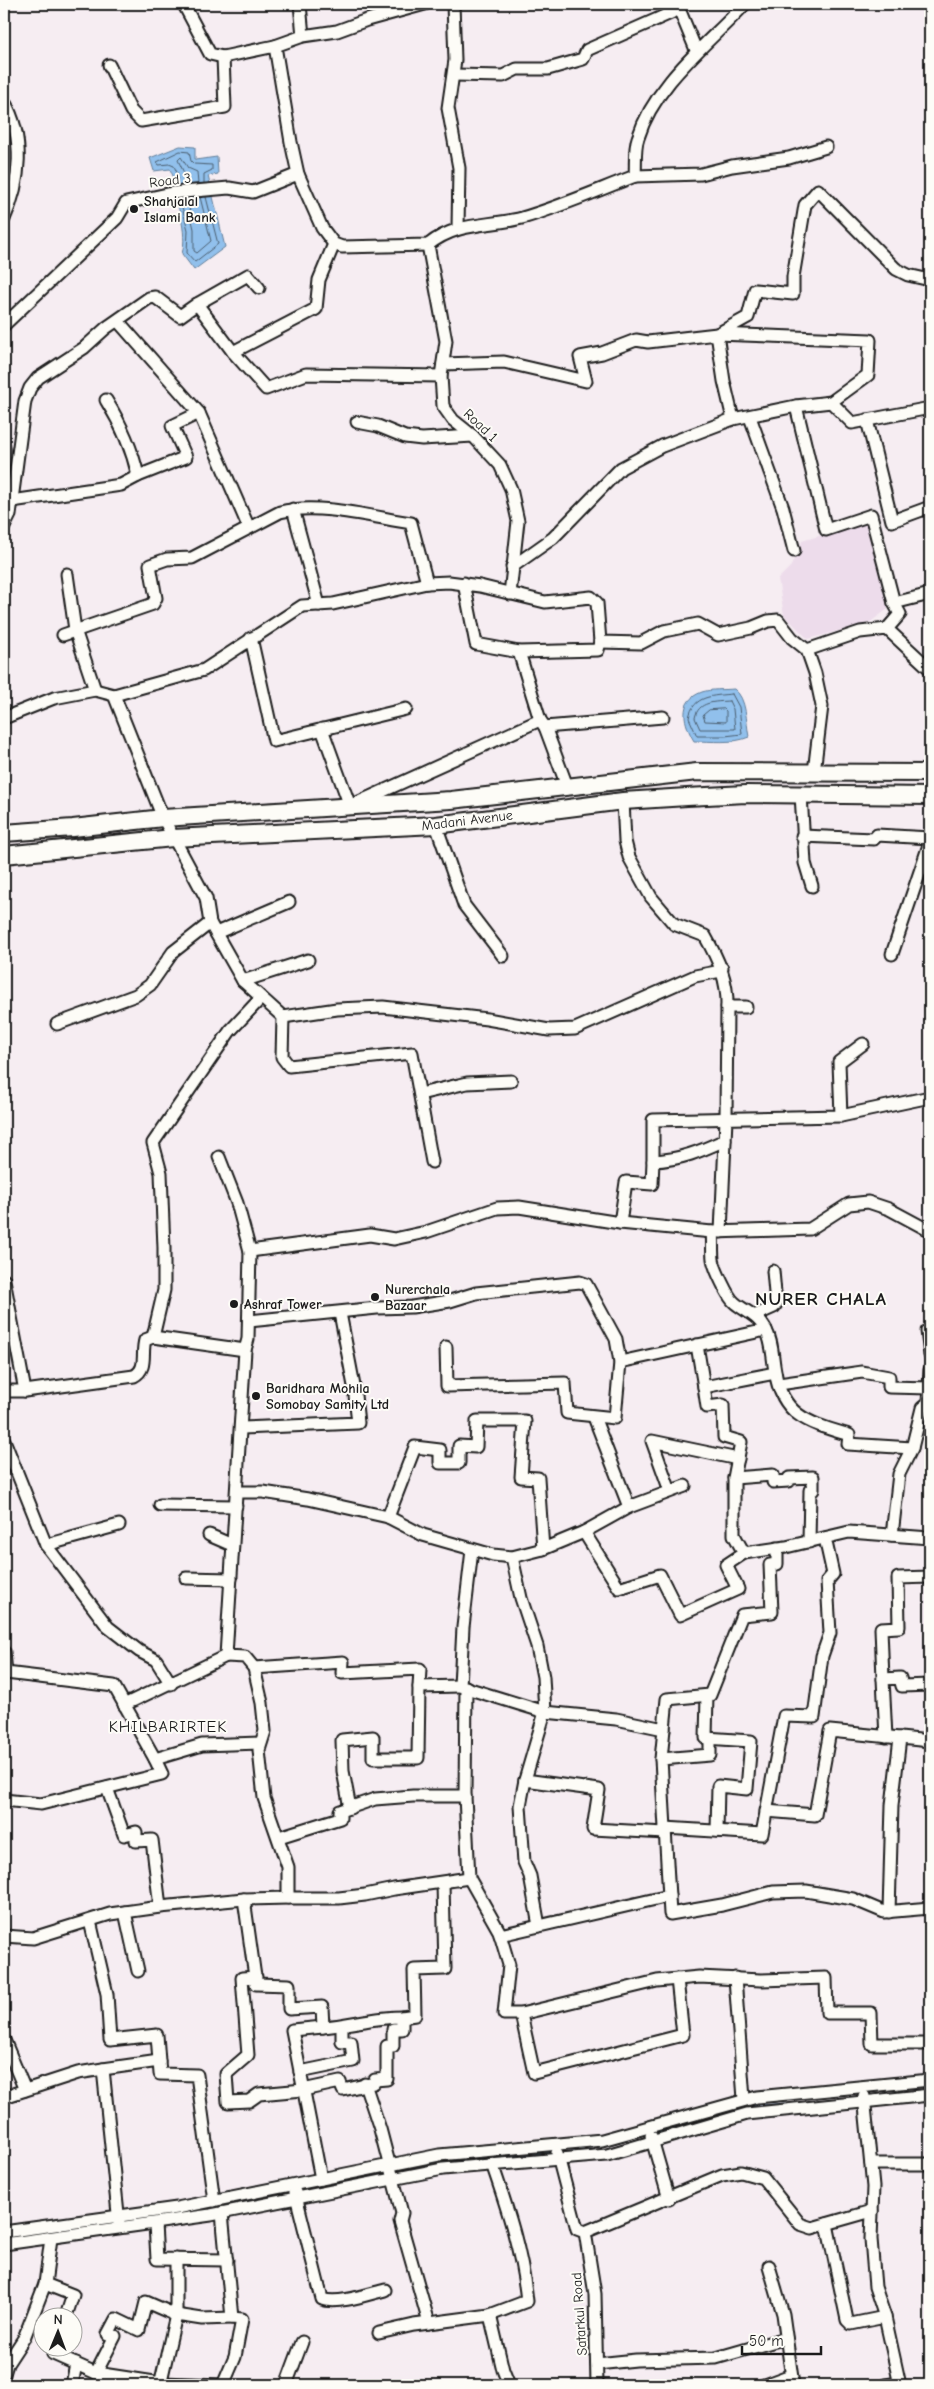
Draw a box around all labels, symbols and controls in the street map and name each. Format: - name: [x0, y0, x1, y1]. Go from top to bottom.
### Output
- street label: Road 3: [148, 170, 192, 191]
- place label: Shahjalal Islami Bank: [144, 193, 216, 226]
- marker: Shahjalal Islami Bank: [128, 203, 140, 215]
- street label: Road 1: [460, 405, 501, 445]
- street label: Madani Avenue: [420, 806, 514, 835]
- place label: Nurerchala Bazaar: [385, 1281, 450, 1314]
- district label: NURER CHALA: [755, 1288, 887, 1310]
- marker: Nurerchala Bazaar: [369, 1291, 381, 1303]
- place label: Ashraf Tower: [244, 1296, 322, 1313]
- marker: Ashraf Tower: [228, 1298, 240, 1310]
- place label: Baridhara Mohila Somobay Samity Ltd: [266, 1380, 389, 1413]
- marker: Baridhara Mohila Somobay Samity Ltd: [250, 1390, 262, 1402]
- district label: KHILBARIRTEK: [109, 1718, 227, 1736]
- street label: Satarkul Road: [568, 2272, 591, 2356]
- north arrow: [32, 2306, 82, 2356]
- text: N: [54, 2311, 63, 2328]
- scale bar: [742, 2324, 820, 2356]
- text: 50 m: [749, 2332, 784, 2350]

